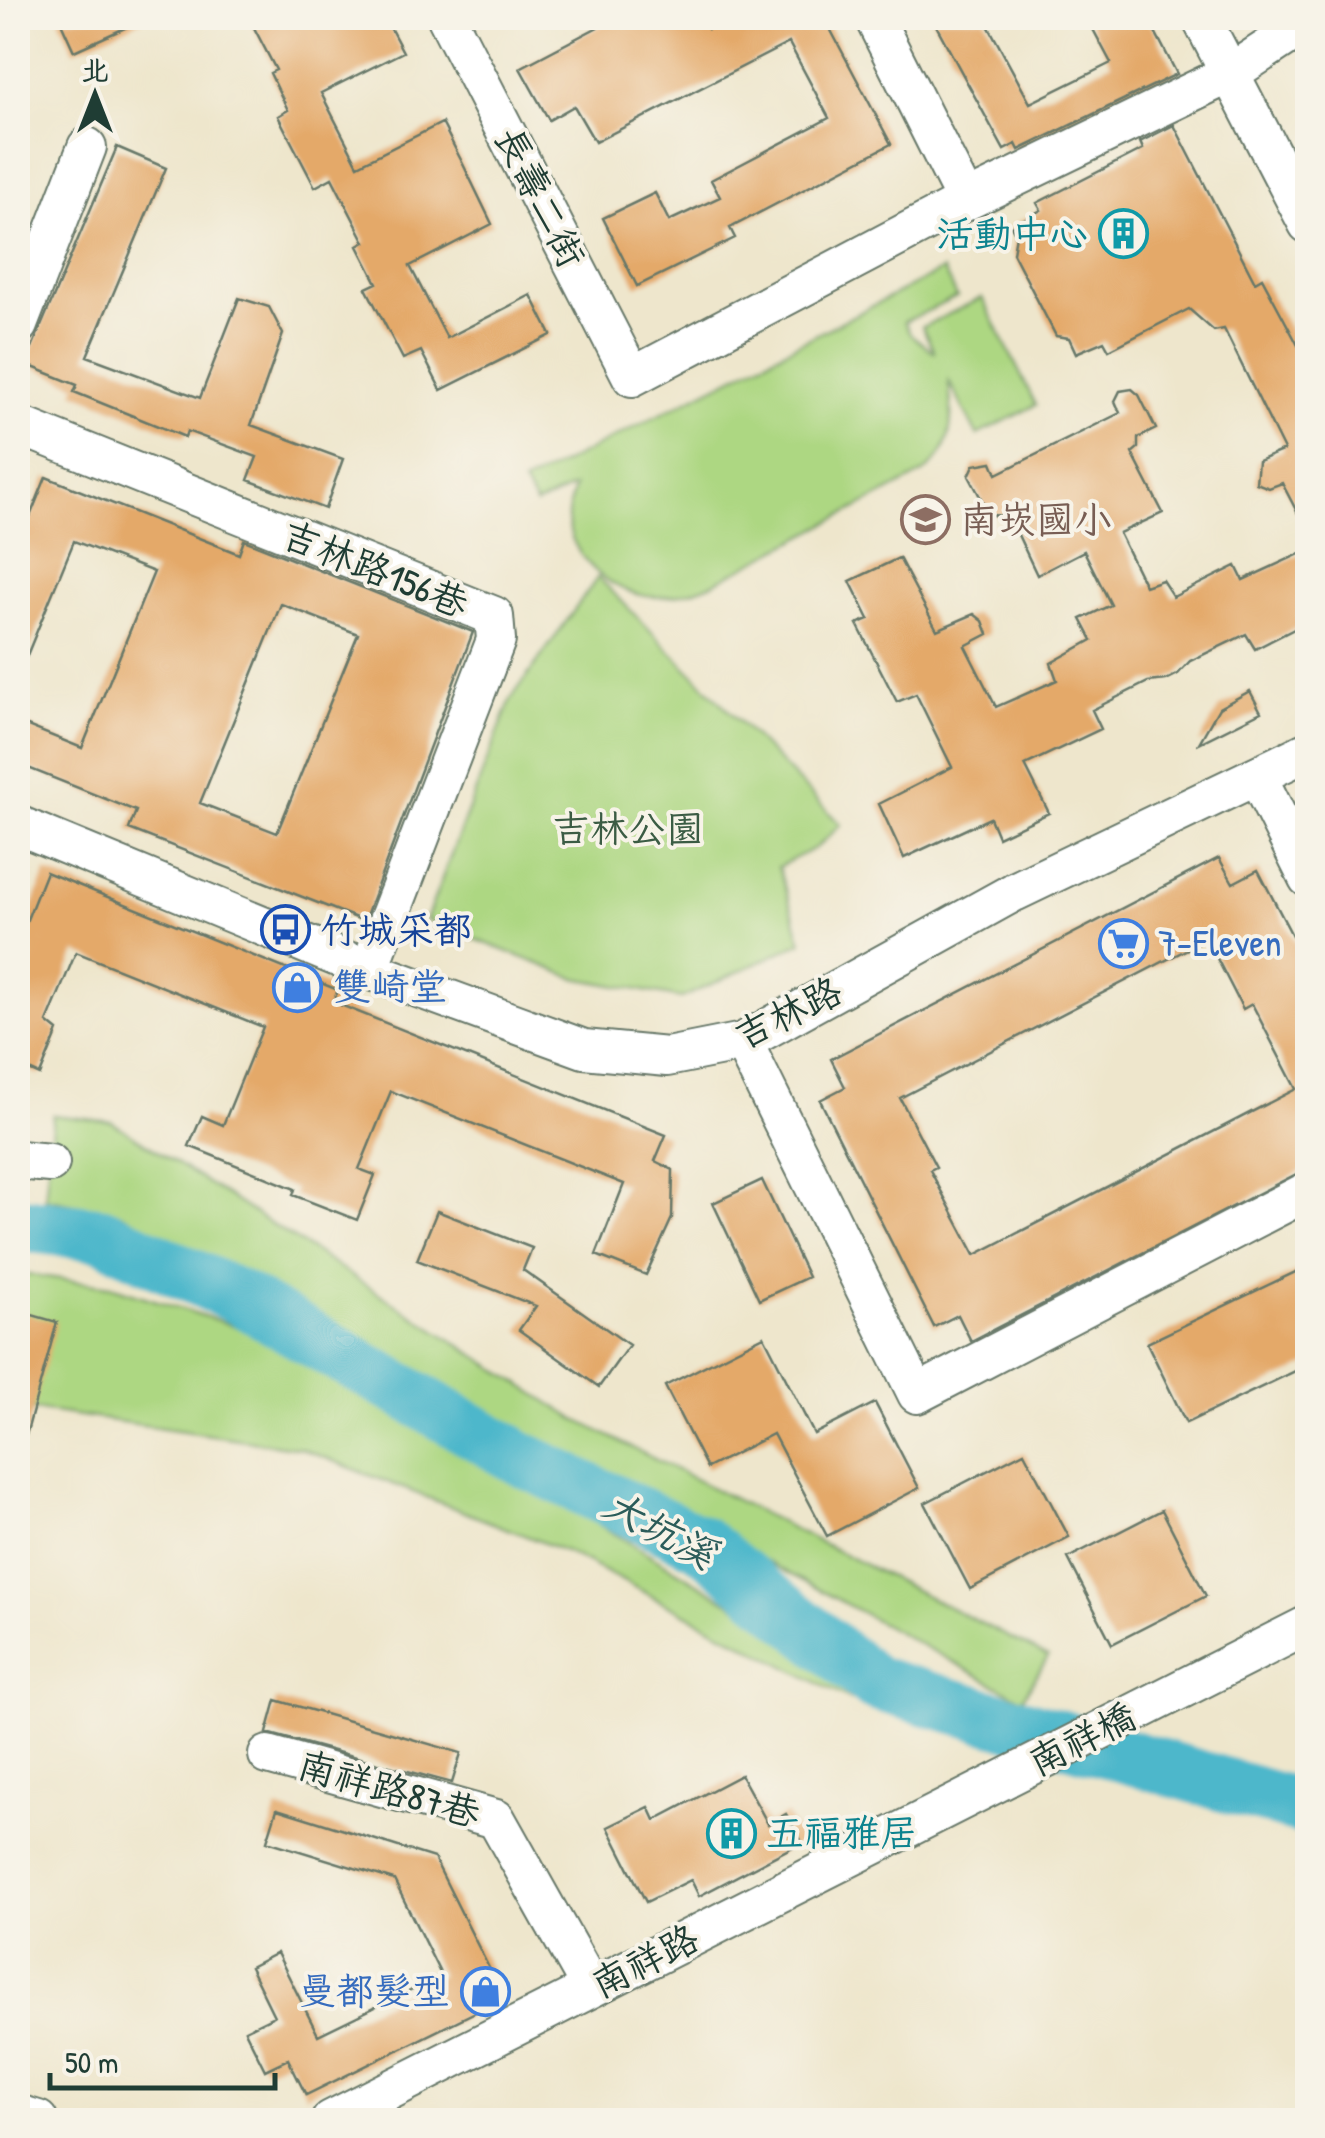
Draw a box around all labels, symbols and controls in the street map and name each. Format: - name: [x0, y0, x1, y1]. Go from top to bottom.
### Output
- north arrow: [45, 45, 145, 145]
- text: 北: [81, 51, 109, 89]
- street label: 長壽二街: [483, 117, 599, 276]
- place label: 活動中心: [936, 207, 1088, 259]
- building icon: 活動中心: [1097, 208, 1149, 260]
- place label: 南崁國小: [960, 493, 1112, 545]
- school or university icon: 南崁國小: [899, 494, 951, 546]
- street label: 吉林路156巷: [274, 507, 476, 629]
- park label: 吉林公園: [552, 802, 704, 854]
- place label: 竹城采都: [320, 903, 472, 955]
- bus stop icon: 竹城采都: [259, 904, 311, 956]
- place label: 7-Eleven: [1158, 916, 1282, 968]
- supermarket icon: 7-Eleven: [1097, 917, 1149, 969]
- place label: 雙崎堂: [333, 960, 447, 1012]
- shop icon: 雙崎堂: [272, 961, 324, 1013]
- street label: 吉林路: [725, 964, 850, 1060]
- water label: 大坑溪: [595, 1476, 728, 1581]
- street label: 南祥橋: [1019, 1689, 1144, 1787]
- street label: 南祥路87巷: [292, 1737, 486, 1839]
- place label: 五福雅居: [766, 1806, 918, 1858]
- building icon: 五福雅居: [705, 1807, 757, 1859]
- street label: 南祥路: [582, 1911, 707, 2009]
- place label: 曼都髮型: [298, 1964, 450, 2016]
- shop icon: 曼都髮型: [459, 1965, 511, 2017]
- scale bar: [50, 2028, 275, 2090]
- text: 50 m: [65, 2042, 118, 2082]

